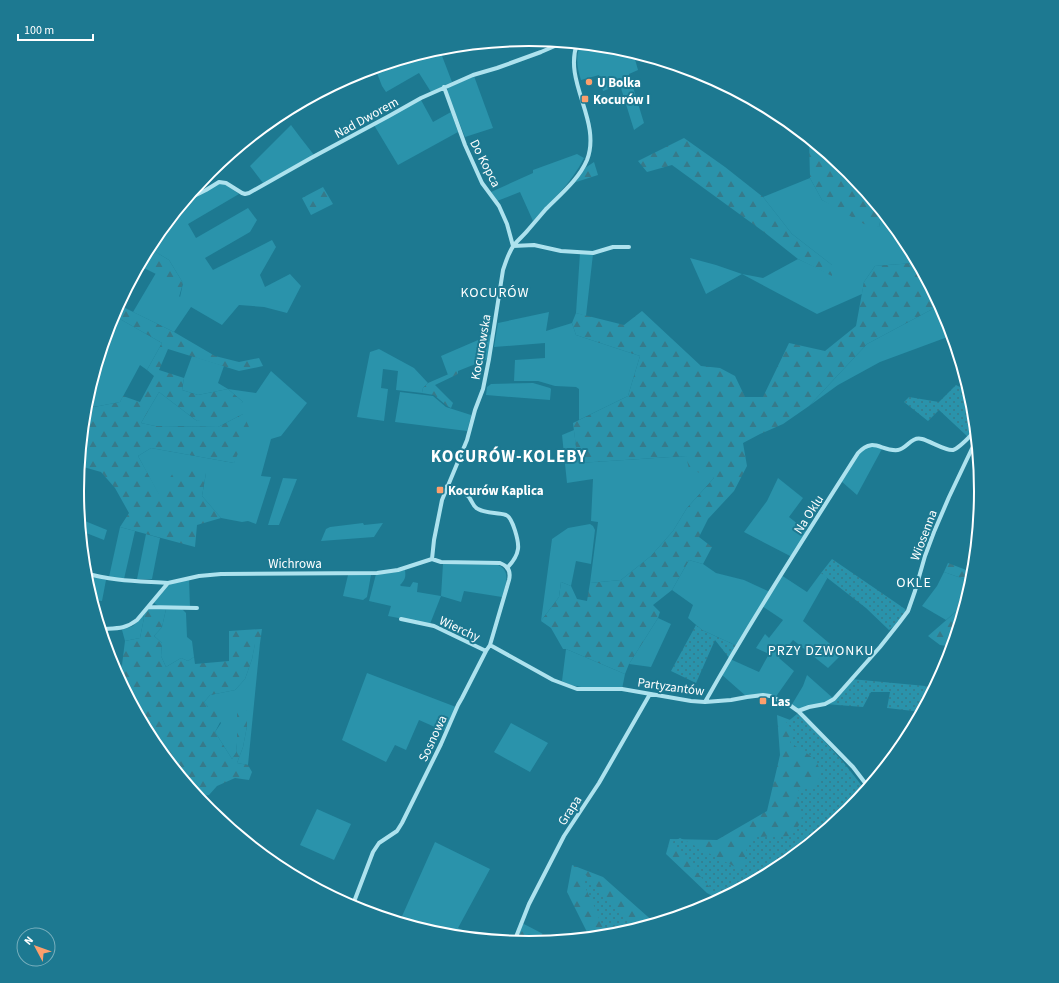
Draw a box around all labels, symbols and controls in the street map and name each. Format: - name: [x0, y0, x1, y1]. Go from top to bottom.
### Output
- scale bar: [18, 16, 93, 42]
- text: 100 m: [24, 22, 54, 39]
- place label: U Bolka: [597, 74, 641, 92]
- marker: U Bolka: [584, 77, 594, 87]
- place label: Kocurów I: [593, 91, 650, 109]
- street label: Nad Dworem: [331, 93, 402, 143]
- marker: Kocurów I: [580, 94, 590, 104]
- street label: Do Kopca: [465, 136, 505, 191]
- district label: KOCURÓW: [460, 283, 530, 303]
- street label: Kocurowska: [466, 313, 496, 381]
- district label: KOCURÓW-KOLEBY: [431, 445, 587, 469]
- place label: Kocurów Kaplica: [448, 482, 544, 500]
- marker: Kocurów Kaplica: [435, 485, 445, 495]
- street label: Na Oklu: [790, 492, 828, 537]
- street label: Wiosenna: [906, 507, 942, 563]
- street label: Wichrowa: [268, 555, 322, 573]
- district label: OKLE: [896, 573, 932, 593]
- street label: Wierchy: [436, 612, 483, 646]
- district label: PRZY DZWONKU: [768, 641, 874, 661]
- street label: Partyzantów: [636, 673, 706, 701]
- place label: Las: [771, 693, 791, 711]
- marker: Las: [758, 696, 768, 706]
- street label: Sosnowa: [414, 712, 451, 765]
- street label: Grapa: [553, 792, 586, 829]
- north arrow: [16, 927, 56, 967]
- text: N: [21, 933, 37, 948]

